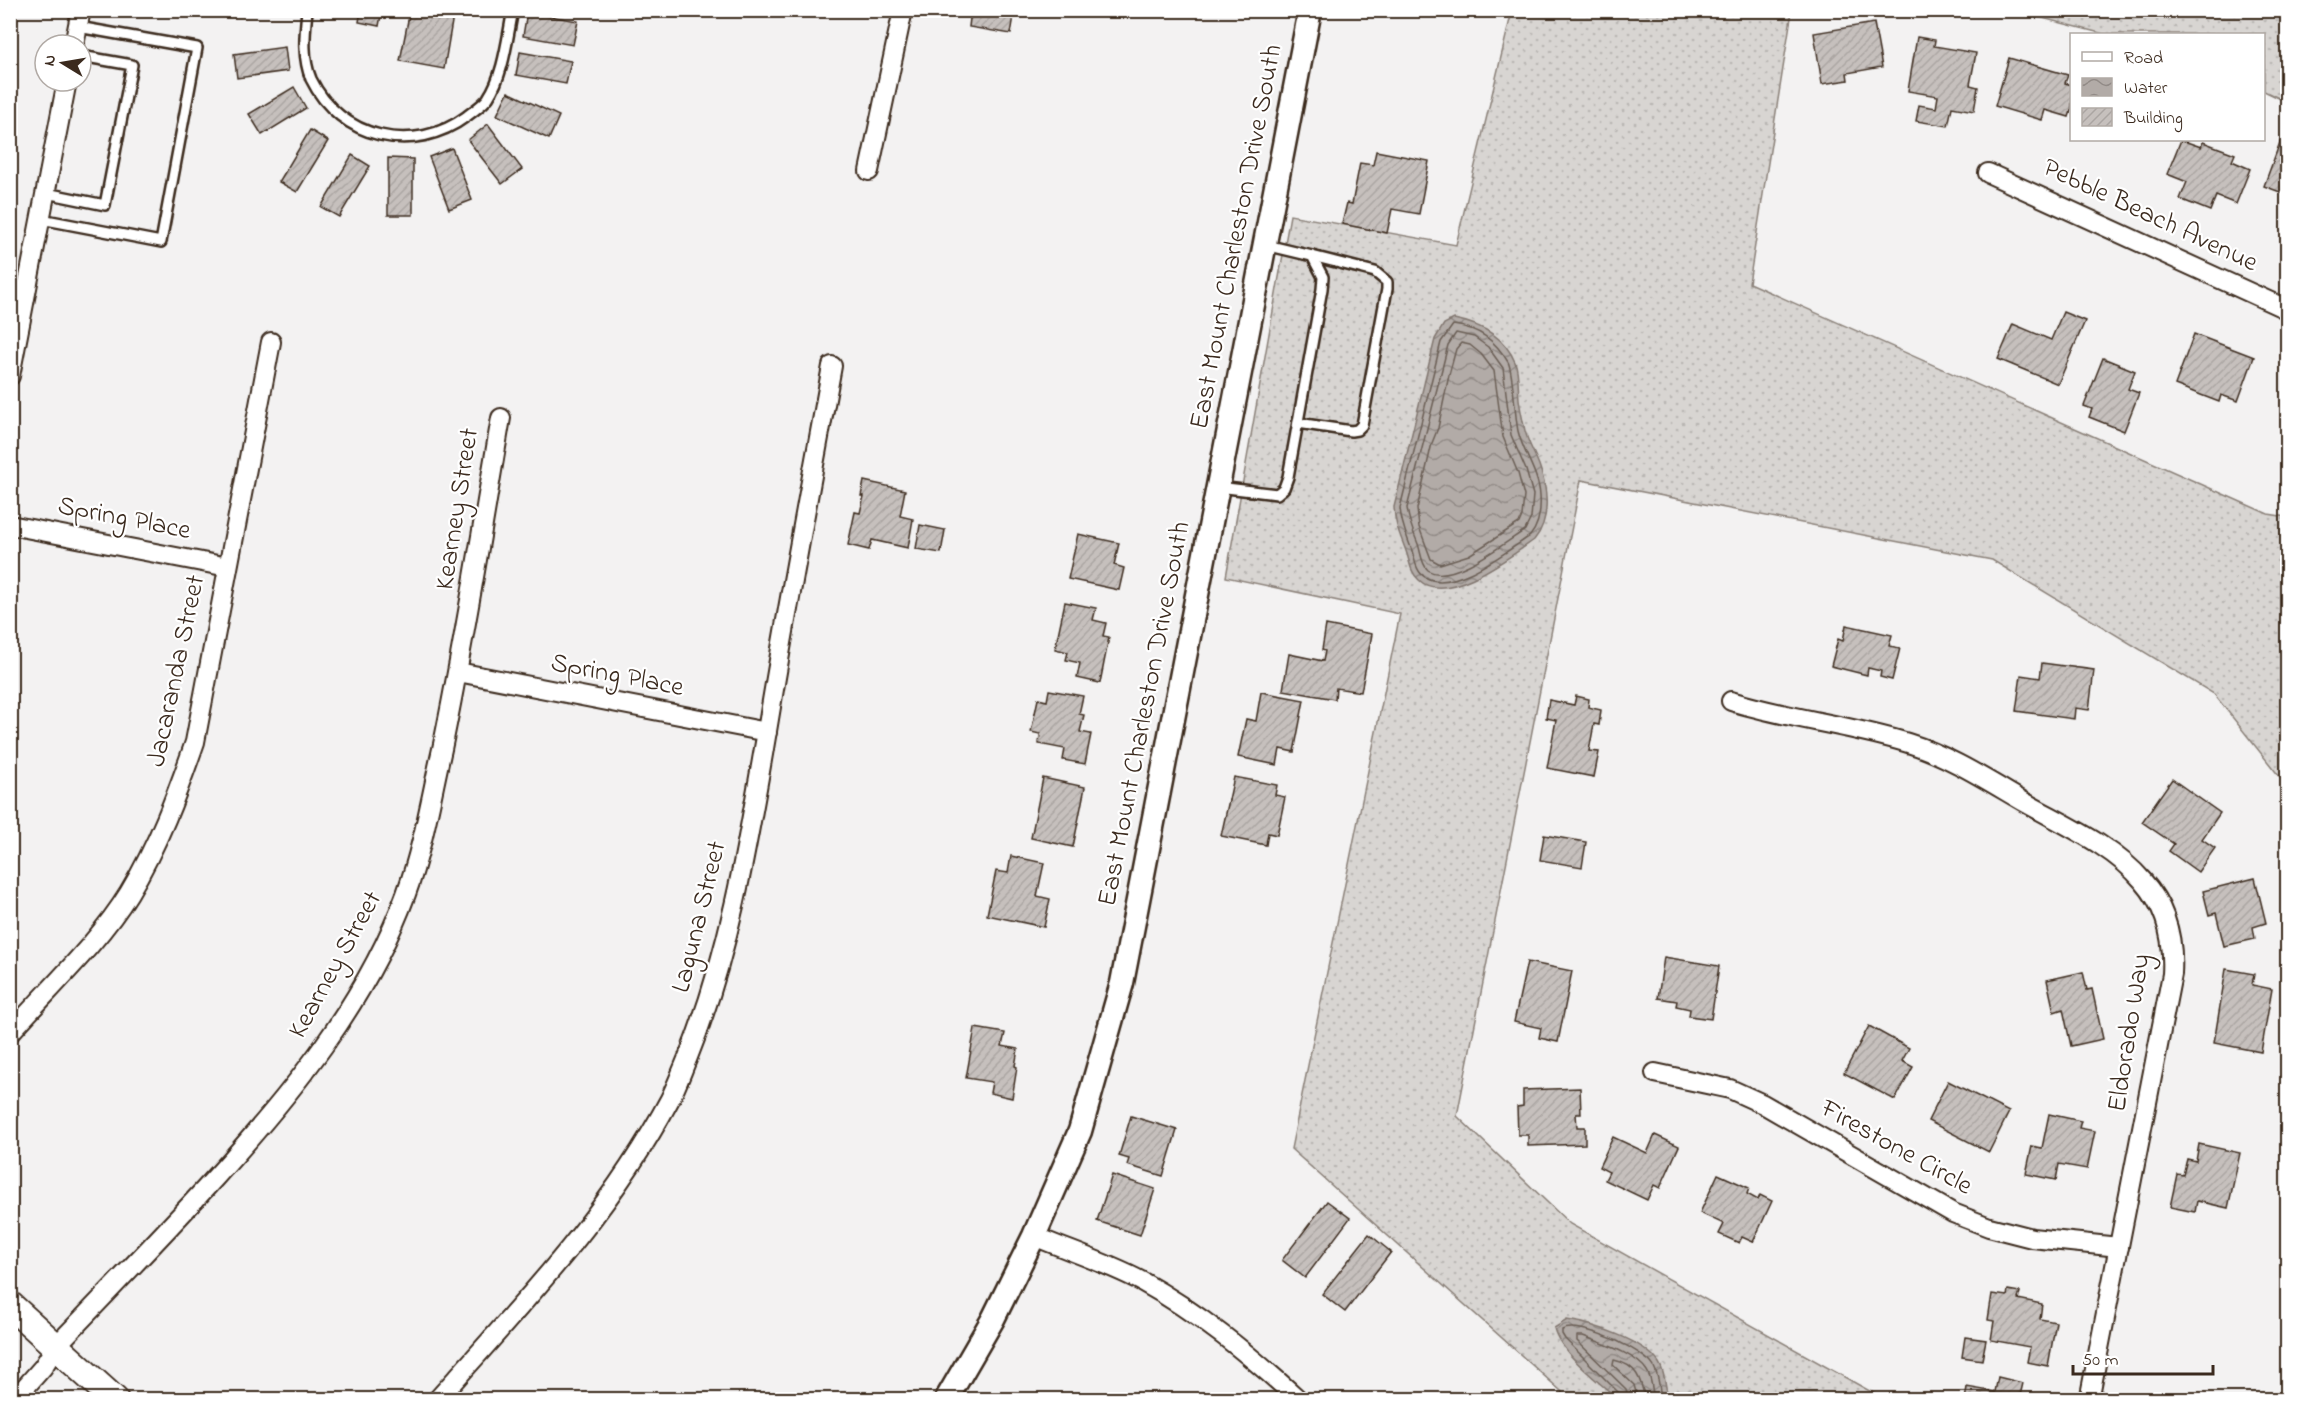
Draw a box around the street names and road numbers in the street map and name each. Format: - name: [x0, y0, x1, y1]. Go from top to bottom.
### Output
- street label: East Mount Charleston Drive South: [1181, 41, 1293, 433]
- street label: Pebble Beach Avenue: [2036, 149, 2265, 283]
- street label: Kearney Street: [426, 425, 490, 593]
- street label: Spring Place: [54, 487, 195, 551]
- street label: East Mount Charleston Drive South: [1089, 518, 1201, 910]
- street label: Jacaranda Street: [138, 572, 216, 770]
- street label: Spring Place: [547, 644, 688, 708]
- street label: Laguna Street: [662, 837, 738, 997]
- street label: Kearney Street: [279, 884, 393, 1046]
- street label: Eldorado Way: [2098, 951, 2162, 1115]
- street label: Firestone Circle: [1812, 1090, 1980, 1206]

